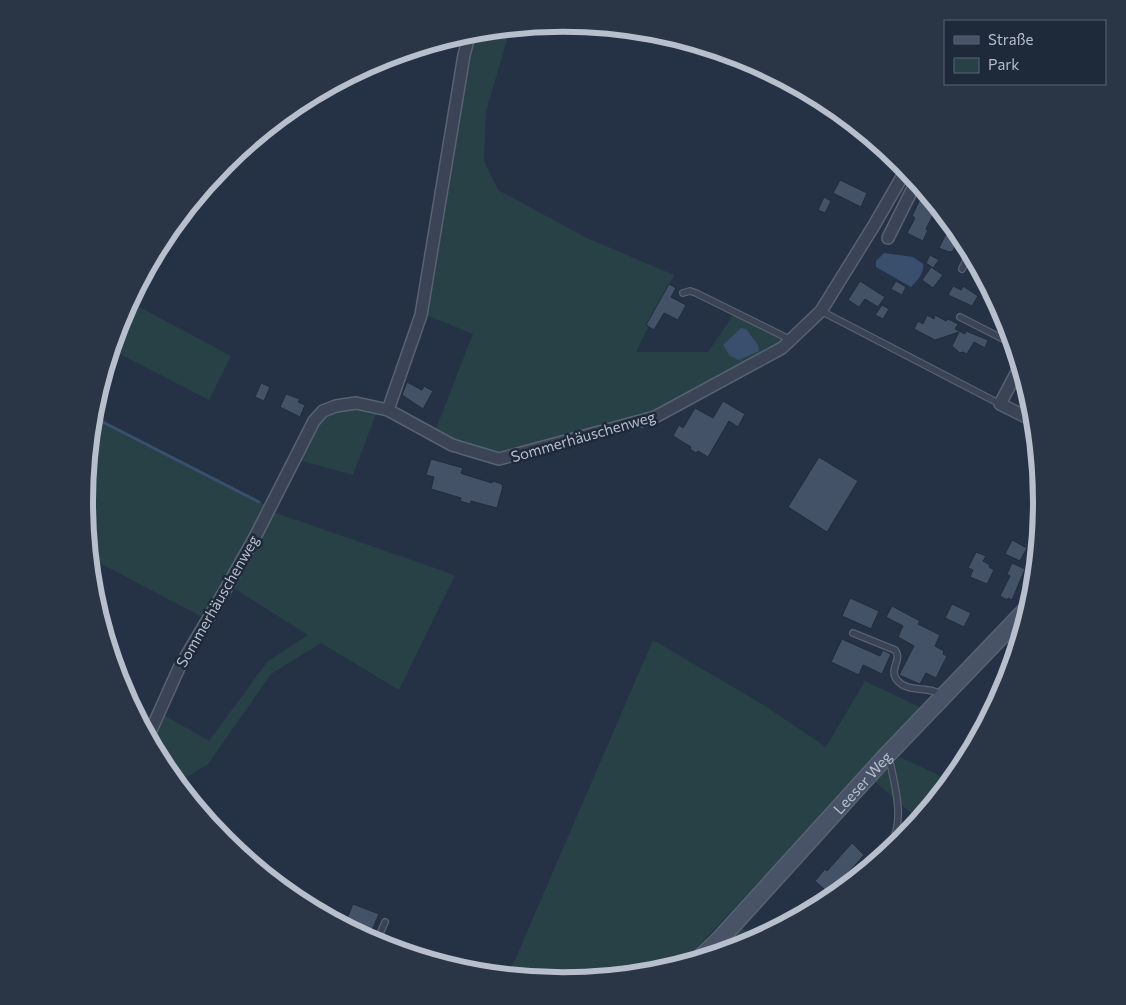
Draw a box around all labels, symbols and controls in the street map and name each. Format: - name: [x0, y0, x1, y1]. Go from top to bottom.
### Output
- legend: [944, 20, 1106, 85]
- text: Straße: [988, 30, 1034, 48]
- text: Park: [988, 55, 1019, 73]
- street label: Sommerhäuschenweg: [509, 407, 657, 465]
- street label: Sommerhäuschenweg: [172, 532, 262, 670]
- street label: Leeser Weg: [829, 747, 895, 817]

